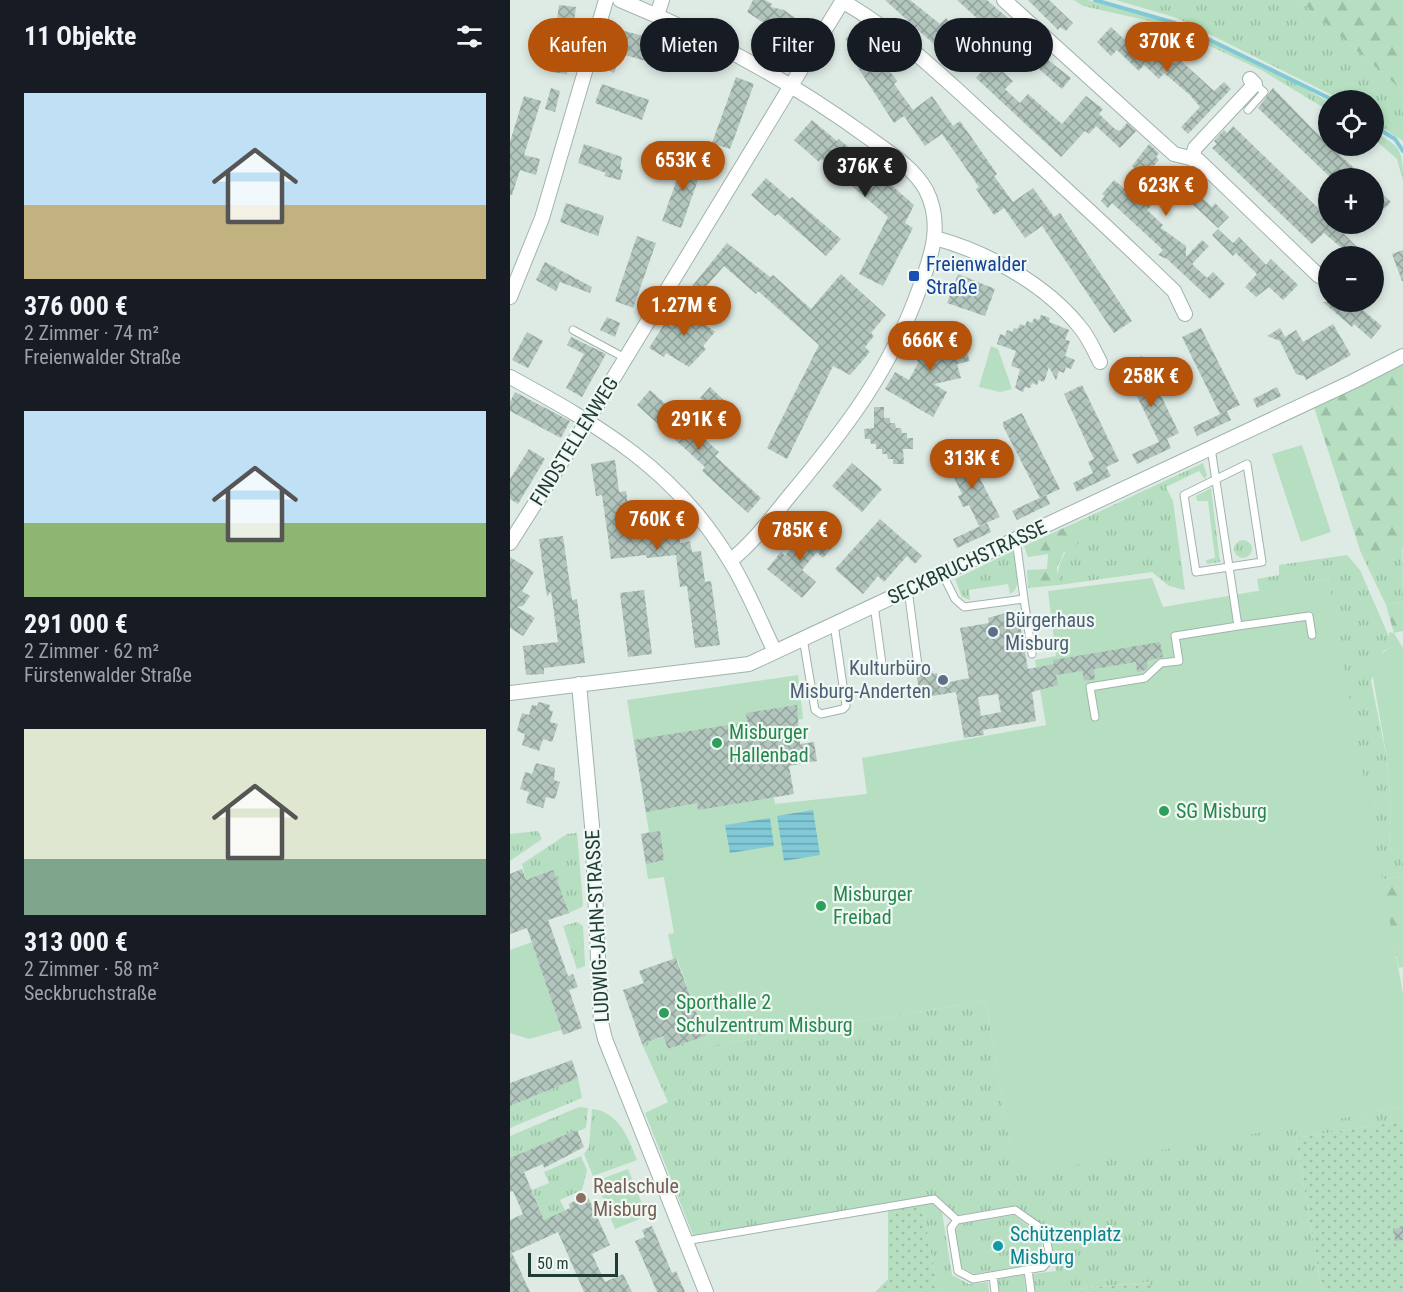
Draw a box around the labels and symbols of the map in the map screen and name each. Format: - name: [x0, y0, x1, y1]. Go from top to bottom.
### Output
- pin: 370K €: [1118, 22, 1216, 73]
- pin: 653K €: [634, 141, 732, 192]
- pin: 376K €: [816, 147, 914, 198]
- pin: 623K €: [1117, 166, 1215, 217]
- place label: Freienwalder Straße: [926, 252, 1027, 299]
- marker: Freienwalder Straße: [907, 269, 921, 283]
- pin: 1.27M €: [629, 286, 739, 337]
- pin: 666K €: [881, 321, 979, 372]
- pin: 258K €: [1102, 357, 1200, 408]
- street label: FINDSTELLENWEG: [525, 372, 623, 510]
- pin: 291K €: [650, 400, 748, 451]
- pin: 313K €: [923, 439, 1021, 490]
- pin: 760K €: [608, 500, 706, 551]
- pin: 785K €: [751, 511, 849, 562]
- street label: SECKBRUCHSTRASSE: [884, 515, 1050, 609]
- place label: Bürgerhaus Misburg: [1005, 608, 1095, 655]
- marker: Bürgerhaus Misburg: [986, 625, 1000, 639]
- place label: Kulturbüro Misburg-Anderten: [790, 656, 931, 703]
- marker: Kulturbüro Misburg-Anderten: [936, 673, 950, 687]
- place label: Misburger Hallenbad: [729, 720, 809, 767]
- marker: Misburger Hallenbad: [710, 736, 724, 750]
- place label: SG Misburg: [1176, 799, 1267, 823]
- marker: SG Misburg: [1157, 804, 1171, 818]
- street label: LUDWIG-JAHN-STRASSE: [580, 829, 614, 1023]
- place label: Misburger Freibad: [833, 882, 913, 929]
- marker: Misburger Freibad: [814, 899, 828, 913]
- place label: Sporthalle 2 Schulzentrum Misburg: [676, 990, 853, 1037]
- marker: Sporthalle 2 Schulzentrum Misburg: [657, 1006, 671, 1020]
- place label: Realschule Misburg: [593, 1174, 679, 1221]
- marker: Realschule Misburg: [574, 1191, 588, 1205]
- place label: Schützenplatz Misburg: [1010, 1222, 1121, 1269]
- marker: Schützenplatz Misburg: [991, 1239, 1005, 1253]
- scale bar: [528, 1250, 618, 1278]

